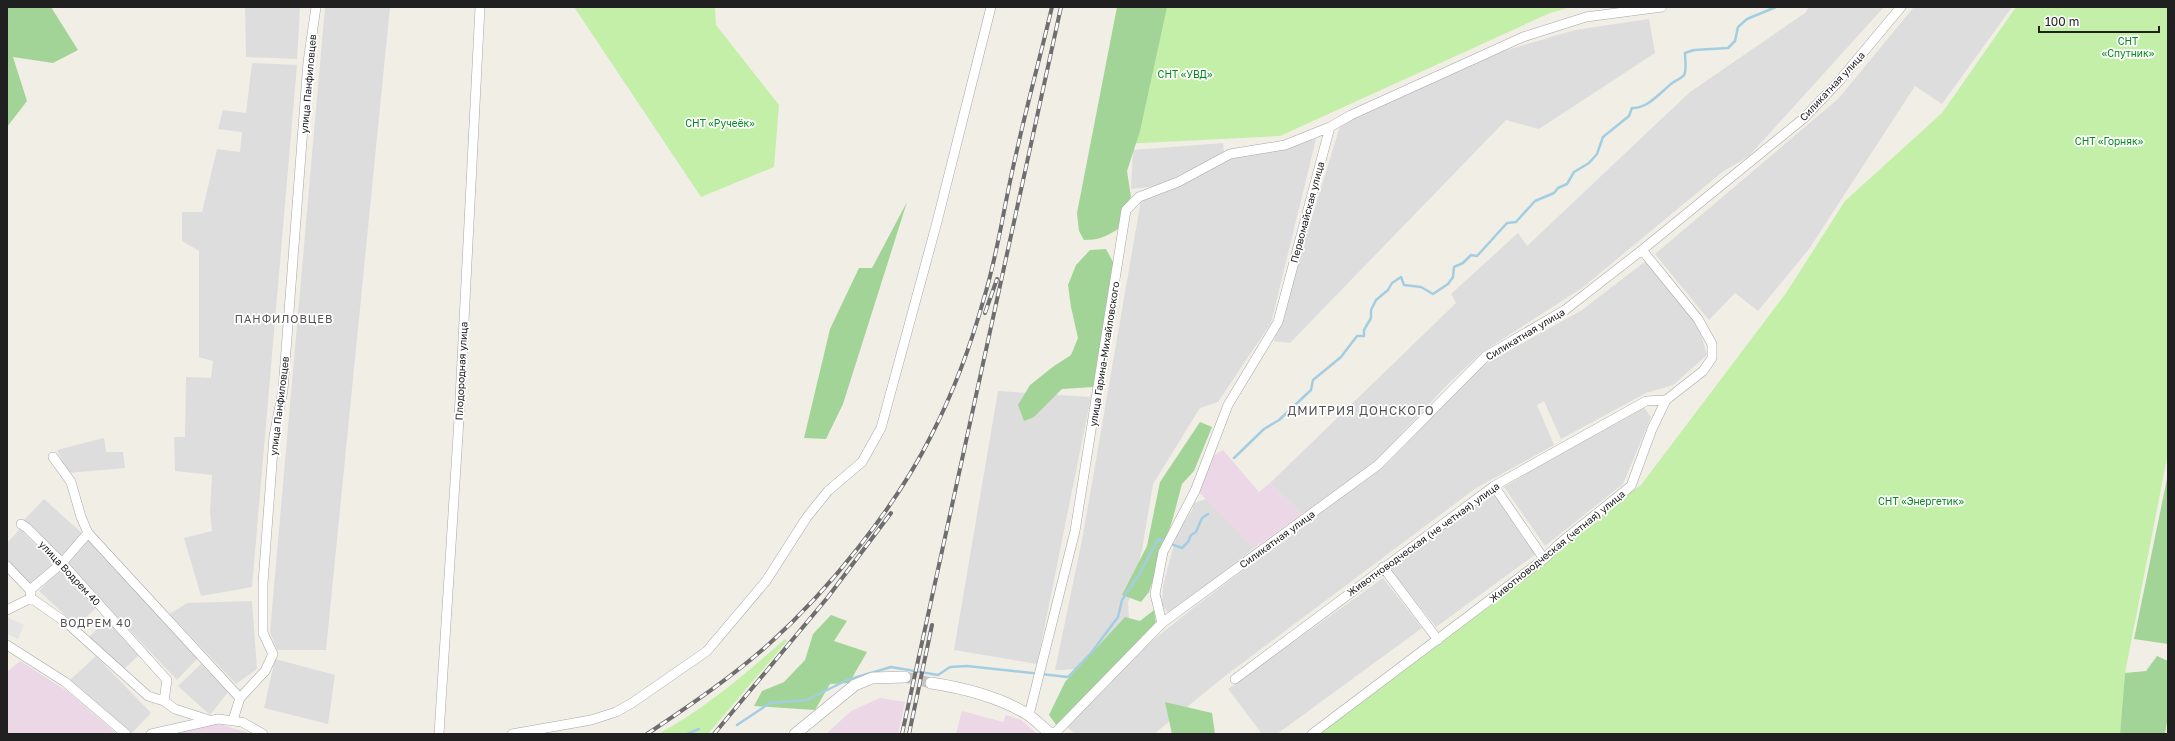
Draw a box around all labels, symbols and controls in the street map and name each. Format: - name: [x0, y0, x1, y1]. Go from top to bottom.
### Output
- scale bar: [2039, 8, 2159, 34]
- text: 100 m: [2045, 14, 2079, 29]
- street label: улица Панфиловцев: [298, 33, 318, 134]
- park label: СНТ «Спутник»: [2102, 35, 2155, 59]
- street label: Силикатная улица: [1797, 49, 1867, 123]
- park label: СНТ «УВД»: [1158, 68, 1213, 80]
- park label: СНТ «Ручеёк»: [685, 117, 755, 129]
- park label: СНТ «Горняк»: [2075, 135, 2144, 147]
- street label: Первомайская улица: [1288, 160, 1326, 264]
- street label: улица Гарина-Михайловского: [1087, 281, 1121, 427]
- street label: Силикатная улица: [1483, 306, 1567, 362]
- district label: ПАНФИЛОВЦЕВ: [235, 312, 333, 325]
- street label: Плодородная улица: [452, 321, 470, 421]
- street label: улица Панфиловцев: [267, 355, 291, 456]
- district label: ДМИТРИЯ ДОНСКОГО: [1287, 403, 1435, 418]
- street label: Животноводческая (не четная) улица: [1344, 480, 1502, 598]
- street label: Животноводческая (четная) улица: [1487, 488, 1627, 604]
- park label: СНТ «Энергетик»: [1878, 495, 1964, 507]
- street label: Силикатная улица: [1237, 508, 1317, 570]
- street label: улица Водрем 40: [37, 538, 103, 608]
- district label: ВОДРЕМ 40: [60, 616, 132, 629]

